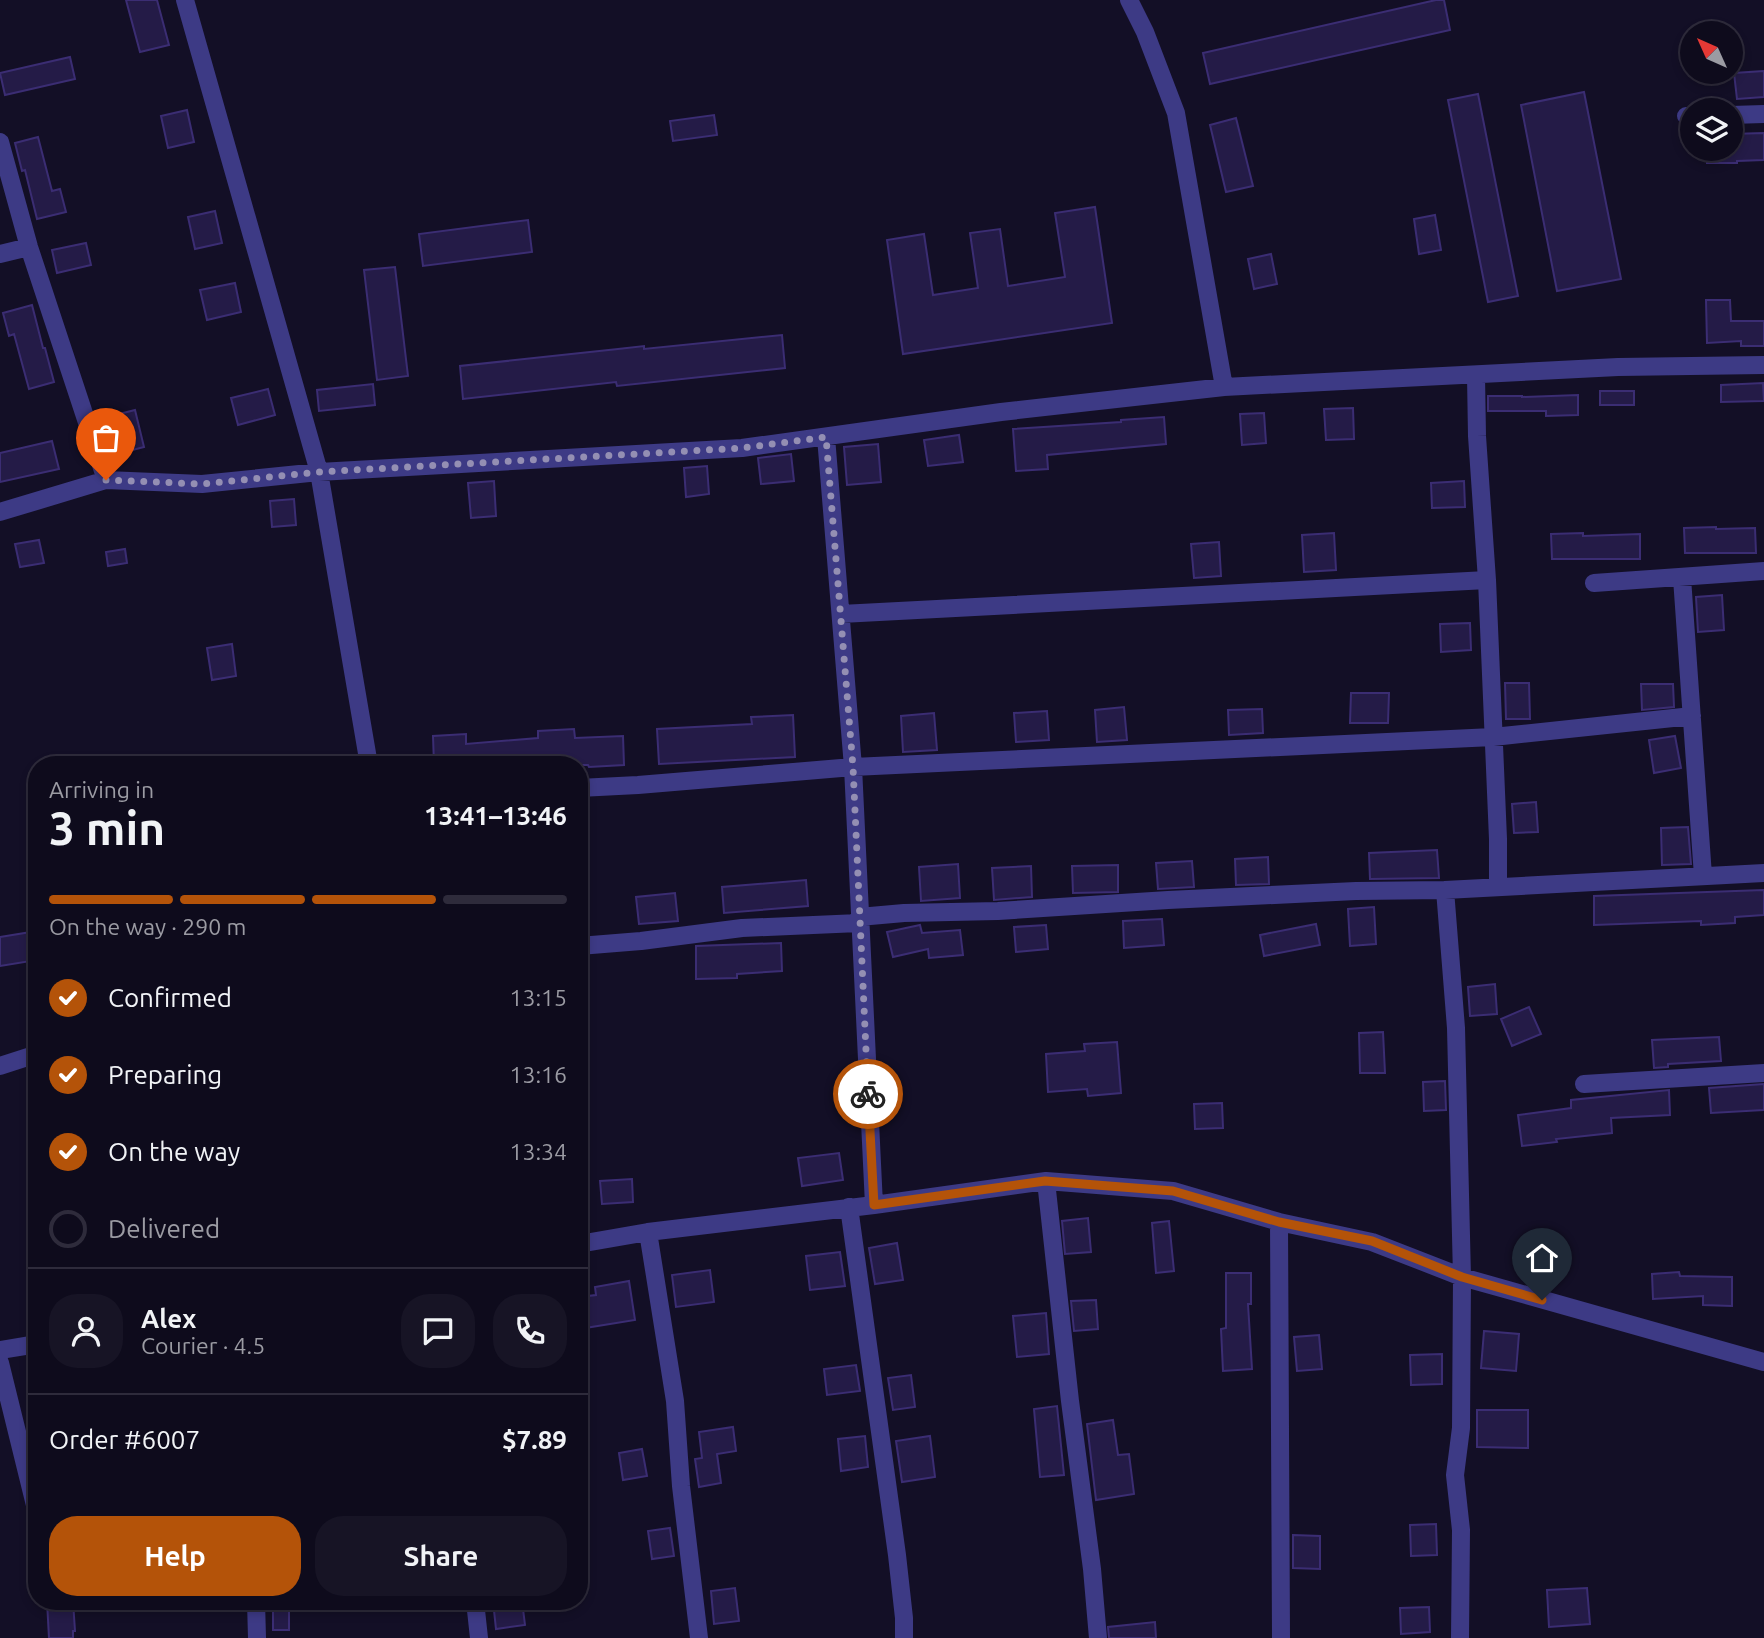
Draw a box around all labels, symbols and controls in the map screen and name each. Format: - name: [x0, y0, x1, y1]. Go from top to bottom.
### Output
- north arrow: [1680, 21, 1743, 84]
- map controls: [1680, 21, 1743, 161]
- button: layers: [1680, 98, 1743, 161]
- pin: [76, 408, 136, 480]
- icon: bag: [87, 419, 125, 457]
- text: Arriving in: [49, 777, 154, 802]
- text: 13:41–13:46: [424, 801, 567, 830]
- text: 3 min: [49, 802, 165, 854]
- text: On the way · 290 m: [49, 914, 246, 939]
- icon: check: [49, 979, 87, 1017]
- text: Confirmed: [108, 983, 232, 1012]
- text: 13:15: [509, 985, 567, 1010]
- icon: check: [49, 1056, 87, 1094]
- courier: [833, 1059, 903, 1129]
- text: Preparing: [108, 1060, 222, 1089]
- text: 13:16: [509, 1062, 567, 1087]
- icon: bike: [849, 1075, 887, 1113]
- icon: check: [49, 1133, 87, 1171]
- text: On the way: [108, 1137, 240, 1166]
- text: 13:34: [509, 1139, 567, 1164]
- text: Delivered: [108, 1214, 220, 1243]
- pin: [1512, 1228, 1572, 1300]
- icon: home: [1523, 1239, 1561, 1277]
- button: person: [49, 1294, 123, 1368]
- button: chat: [401, 1294, 475, 1368]
- button: phone: [493, 1294, 567, 1368]
- text: Alex: [141, 1304, 196, 1333]
- text: Courier · 4.5: [141, 1333, 265, 1358]
- text: Order #6007: [49, 1425, 200, 1454]
- text: $7.89: [502, 1425, 567, 1454]
- button: Help: [49, 1516, 301, 1596]
- button: Share: [315, 1516, 567, 1596]

